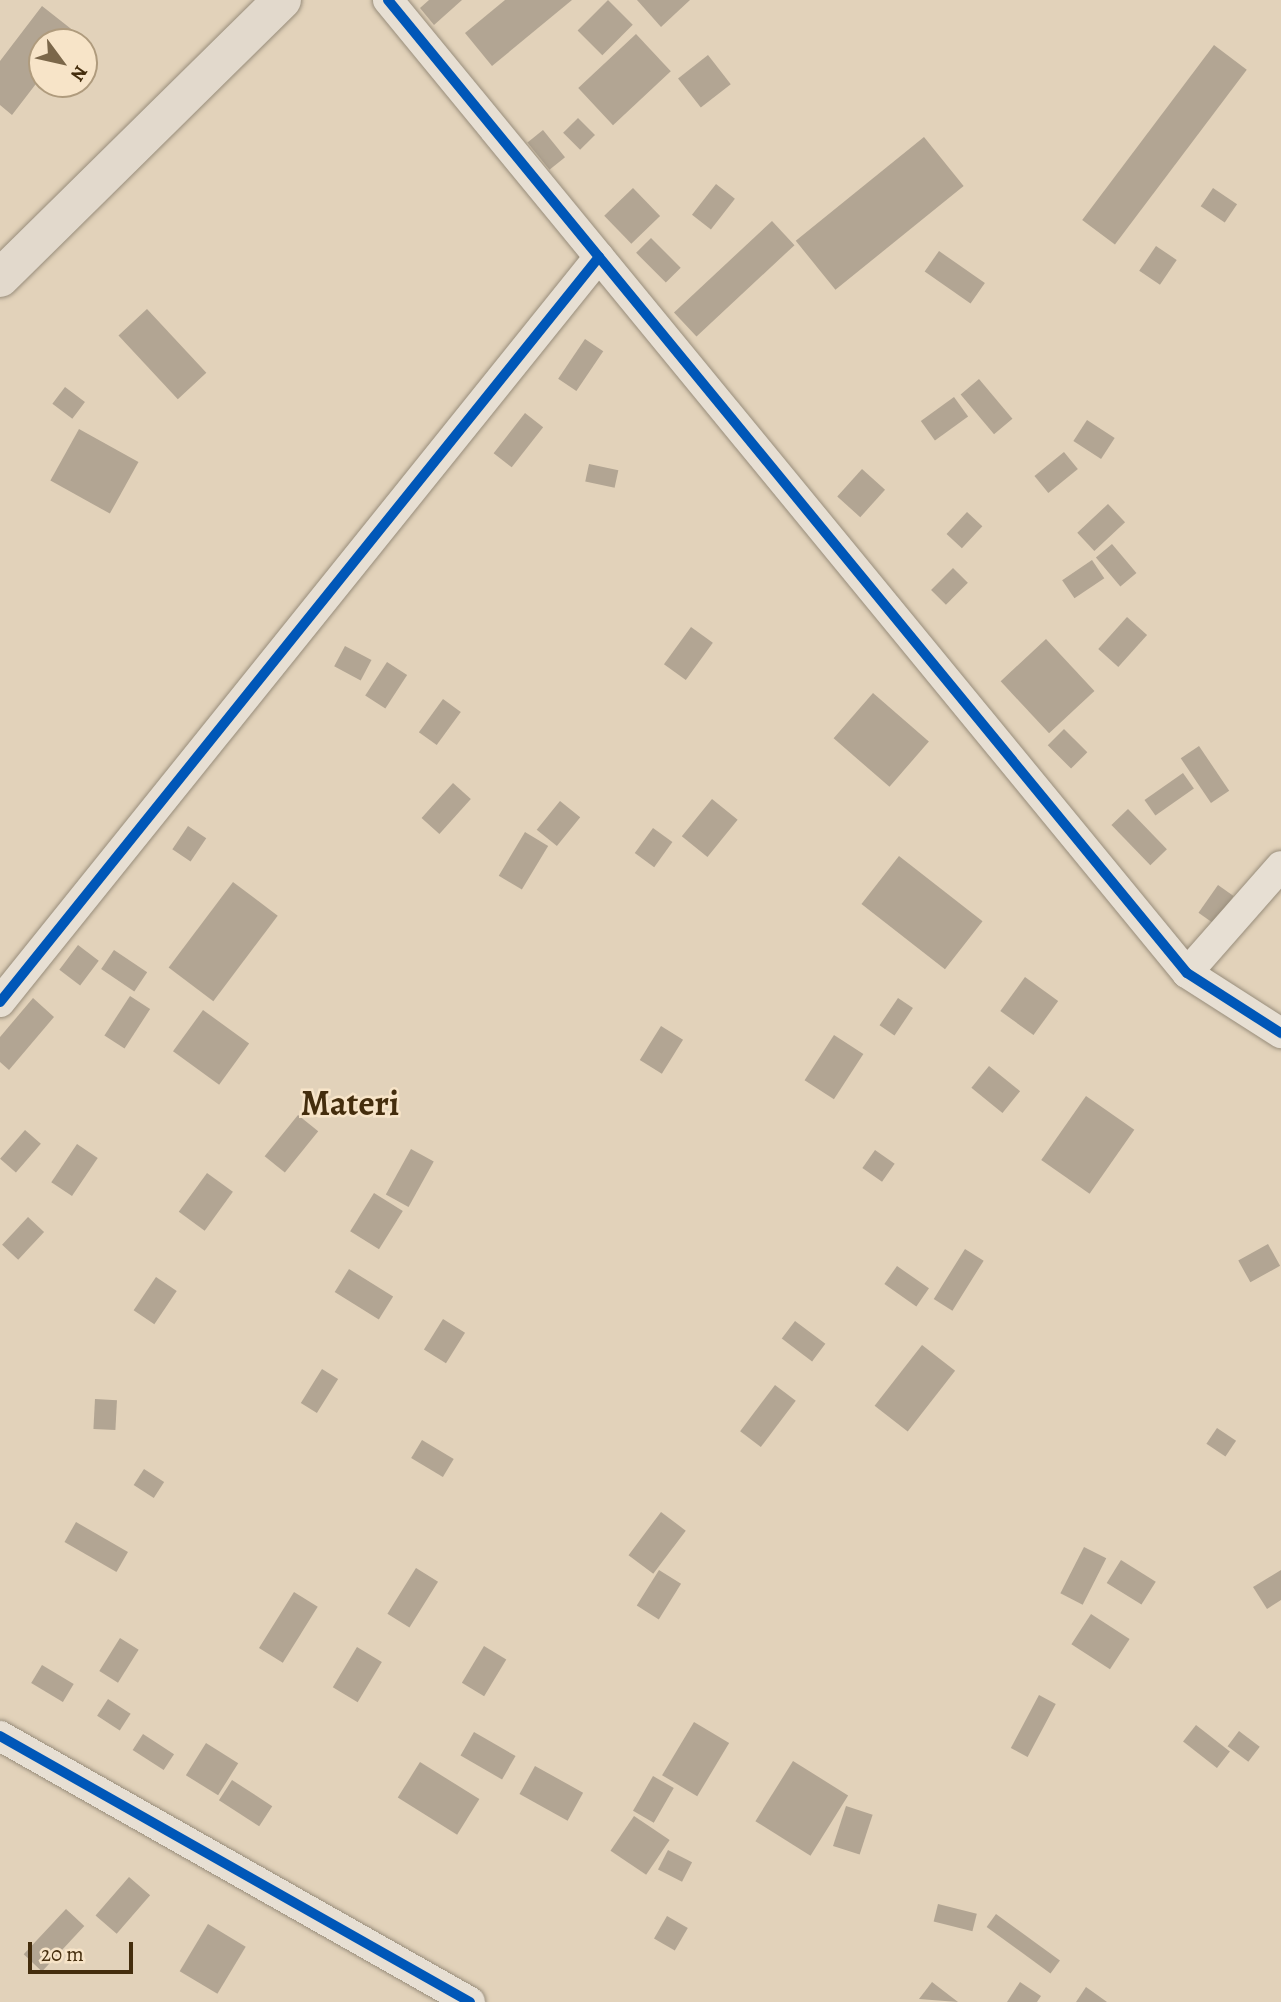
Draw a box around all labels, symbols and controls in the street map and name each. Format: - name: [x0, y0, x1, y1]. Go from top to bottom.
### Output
- north arrow: [28, 28, 98, 98]
- text: N: [64, 60, 94, 86]
- district label: Materi: [301, 1082, 399, 1124]
- scale bar: [32, 1928, 136, 1972]
- text: 20 m: [41, 1940, 84, 1968]

